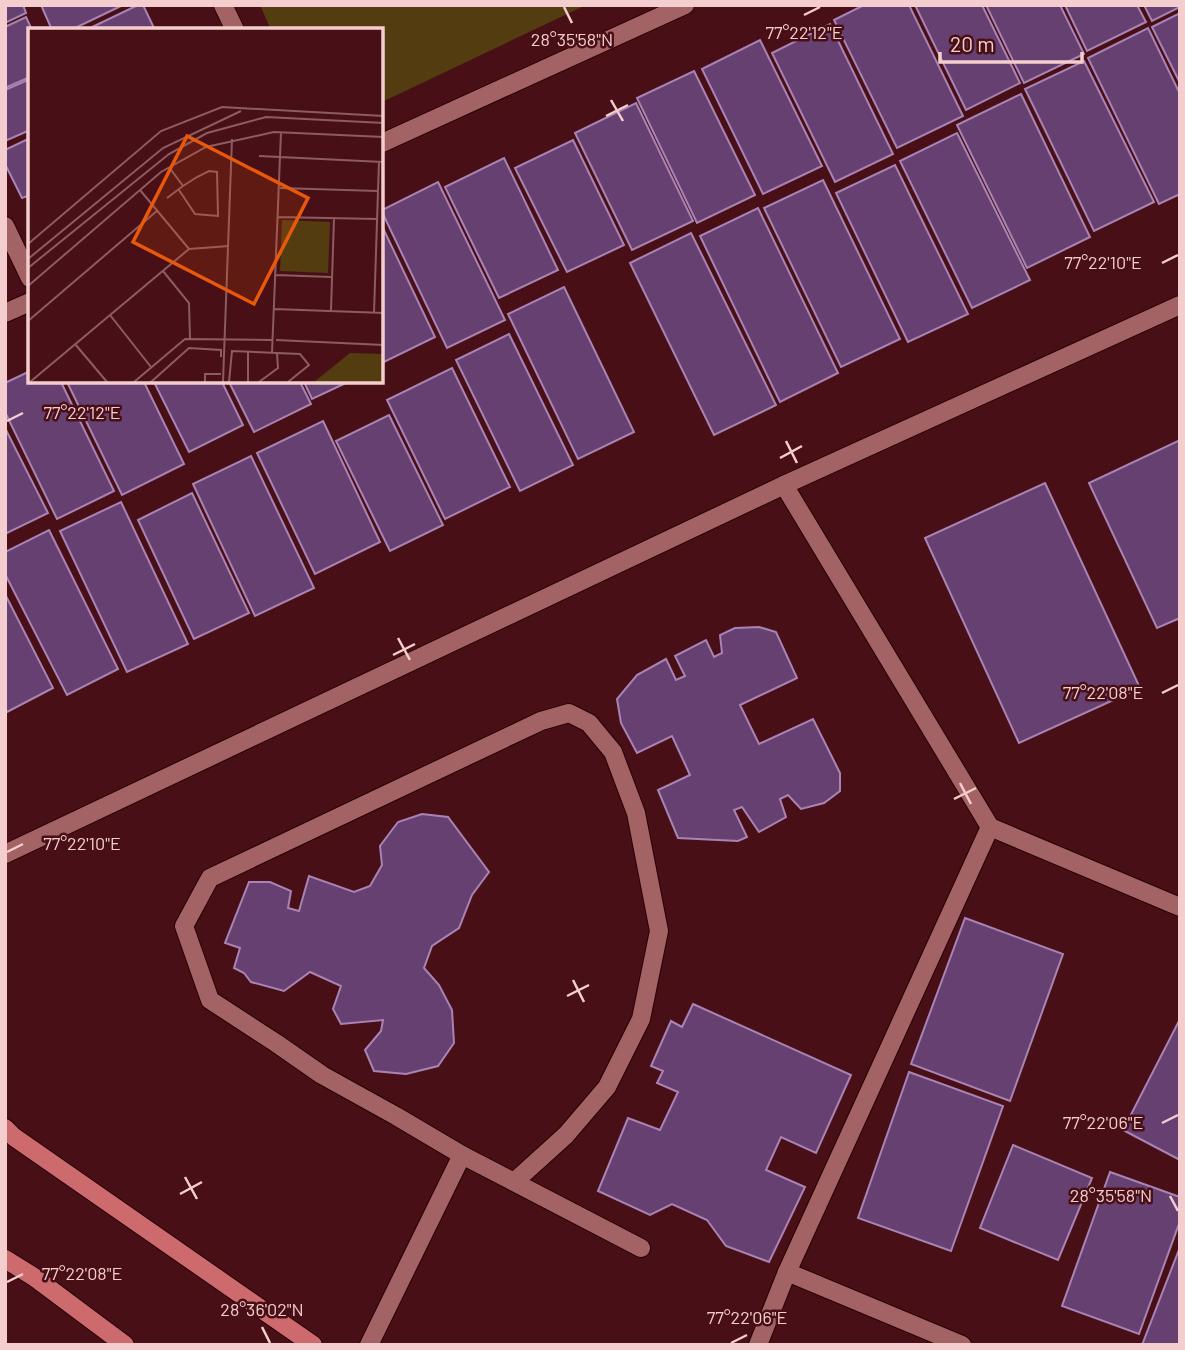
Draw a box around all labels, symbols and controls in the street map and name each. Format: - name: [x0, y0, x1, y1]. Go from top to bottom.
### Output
- text: 77°22'12"E: [765, 21, 843, 43]
- scale bar: [940, 21, 1082, 65]
- inset map: [28, 28, 383, 383]
- text: 28°35'58"N: [531, 28, 613, 50]
- text: 20 m: [950, 31, 995, 56]
- text: 77°22'10"E: [1064, 251, 1142, 273]
- text: 77°22'12"E: [43, 401, 121, 423]
- text: 77°22'08"E: [1063, 681, 1143, 703]
- text: 77°22'10"E: [43, 832, 121, 854]
- text: 77°22'06"E: [1063, 1111, 1143, 1133]
- text: 28°35'58"N: [1070, 1184, 1152, 1206]
- text: 77°22'08"E: [42, 1262, 122, 1284]
- text: 28°36'02"N: [220, 1298, 304, 1320]
- text: 77°22'06"E: [707, 1306, 787, 1328]

